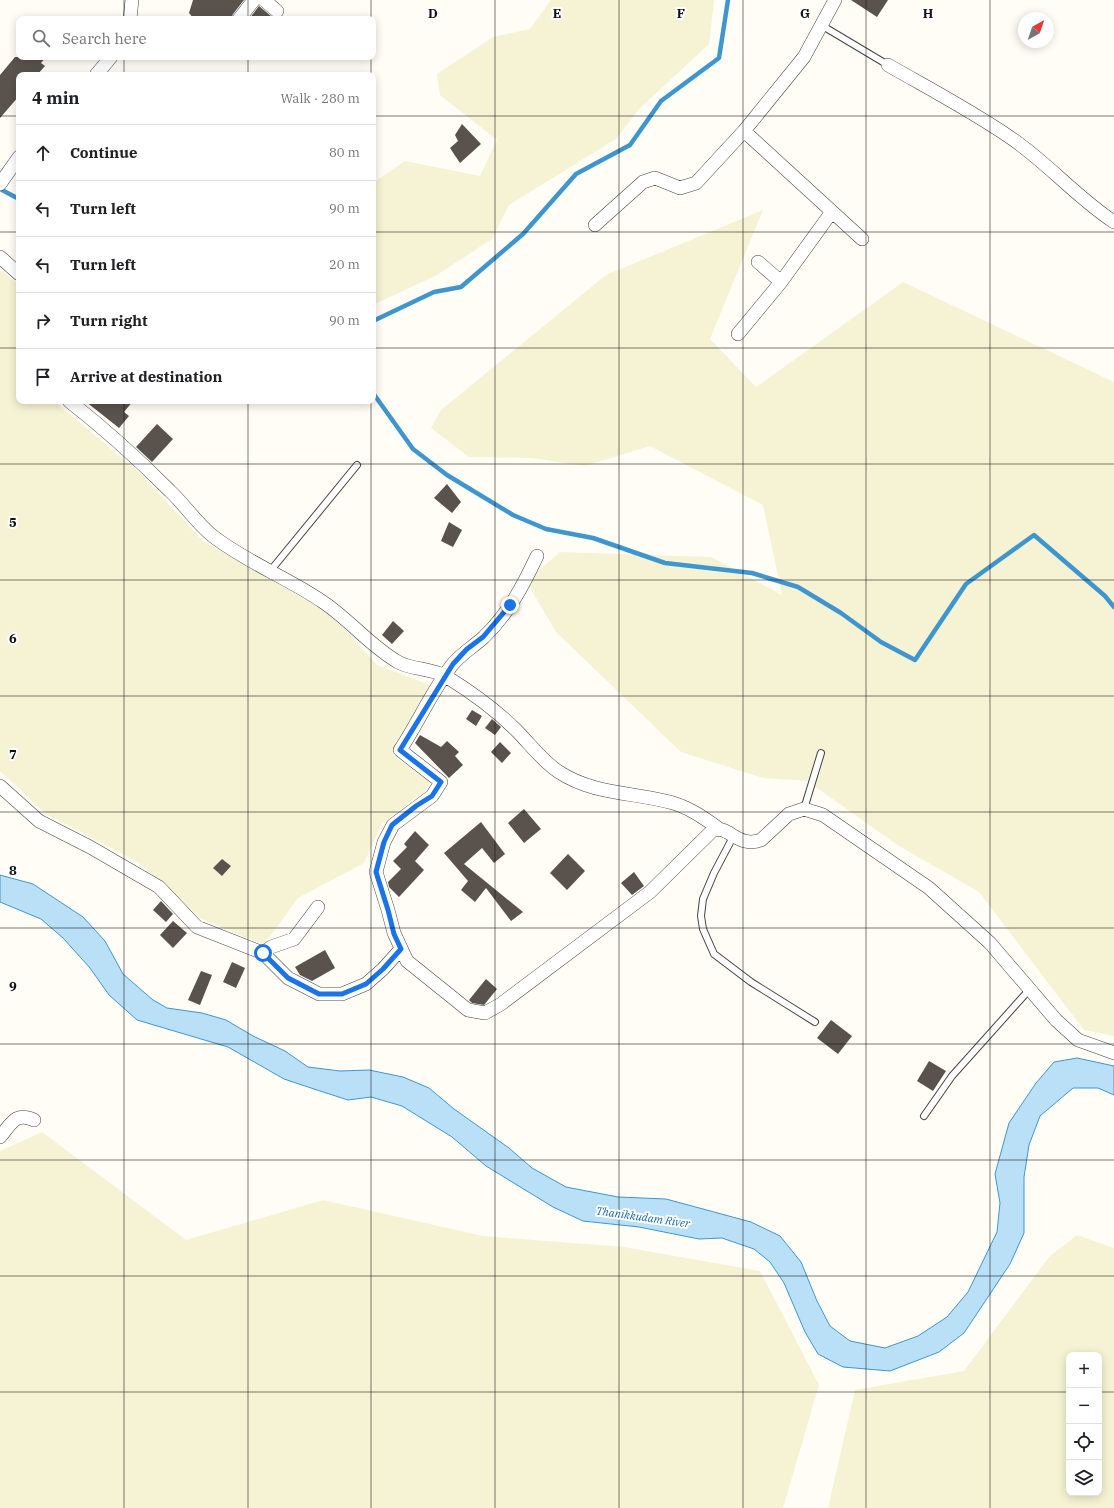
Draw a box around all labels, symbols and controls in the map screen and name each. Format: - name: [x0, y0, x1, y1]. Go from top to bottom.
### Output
- text: D: [428, 5, 438, 22]
- text: E: [553, 5, 561, 22]
- text: F: [677, 5, 685, 22]
- text: G: [800, 5, 810, 22]
- text: H: [923, 5, 934, 22]
- north arrow: [1018, 12, 1054, 48]
- search box: [16, 16, 376, 60]
- icon: search: [30, 27, 52, 49]
- text: Search here: [62, 29, 147, 48]
- text: 4 min: [32, 87, 80, 109]
- text: Walk · 280 m: [281, 90, 360, 107]
- icon: ahead: [32, 142, 54, 164]
- text: Continue: [70, 143, 137, 162]
- text: 80 m: [329, 144, 360, 161]
- icon: left: [32, 198, 54, 220]
- text: Turn left: [70, 199, 136, 218]
- text: 90 m: [329, 200, 360, 217]
- icon: left: [32, 254, 54, 276]
- text: Turn left: [70, 255, 136, 274]
- text: 20 m: [329, 256, 360, 273]
- icon: right: [32, 310, 54, 332]
- text: Turn right: [70, 311, 148, 330]
- text: 90 m: [329, 312, 360, 329]
- icon: arrive: [32, 366, 54, 388]
- text: Arrive at destination: [70, 367, 222, 386]
- text: 5: [9, 514, 17, 531]
- route end: [501, 596, 519, 614]
- text: 6: [9, 630, 17, 647]
- text: 7: [9, 746, 17, 763]
- text: 8: [9, 862, 17, 879]
- route start: [254, 944, 272, 962]
- text: 9: [9, 978, 17, 995]
- water label: Thanikkudam River: [595, 1203, 692, 1231]
- map controls: [1066, 1352, 1102, 1496]
- button: +: [1066, 1352, 1102, 1388]
- button: −: [1066, 1388, 1102, 1424]
- button: locate: [1066, 1424, 1102, 1460]
- button: layers: [1066, 1460, 1102, 1496]

